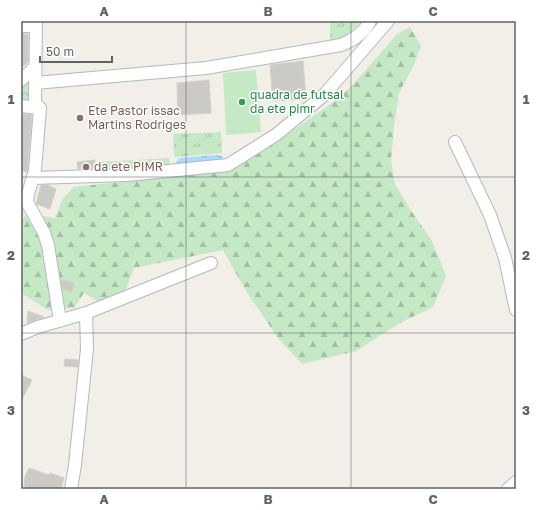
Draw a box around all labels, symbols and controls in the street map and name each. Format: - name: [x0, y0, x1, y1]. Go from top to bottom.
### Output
- text: A: [99, 3, 109, 19]
- text: B: [263, 3, 273, 19]
- text: C: [428, 3, 438, 19]
- scale bar: [40, 38, 112, 64]
- text: 50 m: [46, 44, 74, 59]
- place label: quadra de futsal da ete pimr: [250, 87, 344, 116]
- text: 1: [8, 91, 15, 107]
- text: 1: [523, 91, 530, 107]
- marker: quadra de futsal da ete pimr: [237, 97, 247, 107]
- place label: Ete Pastor issac Martins Rodriges: [88, 103, 186, 132]
- marker: Ete Pastor issac Martins Rodriges: [75, 113, 85, 123]
- place label: da ete PIMR: [94, 159, 163, 174]
- marker: da ete PIMR: [81, 162, 91, 172]
- text: 2: [7, 247, 15, 263]
- text: 2: [522, 247, 530, 263]
- text: 3: [7, 402, 15, 418]
- text: 3: [522, 402, 530, 418]
- text: A: [99, 491, 109, 507]
- text: B: [263, 491, 273, 507]
- text: C: [428, 491, 438, 507]

